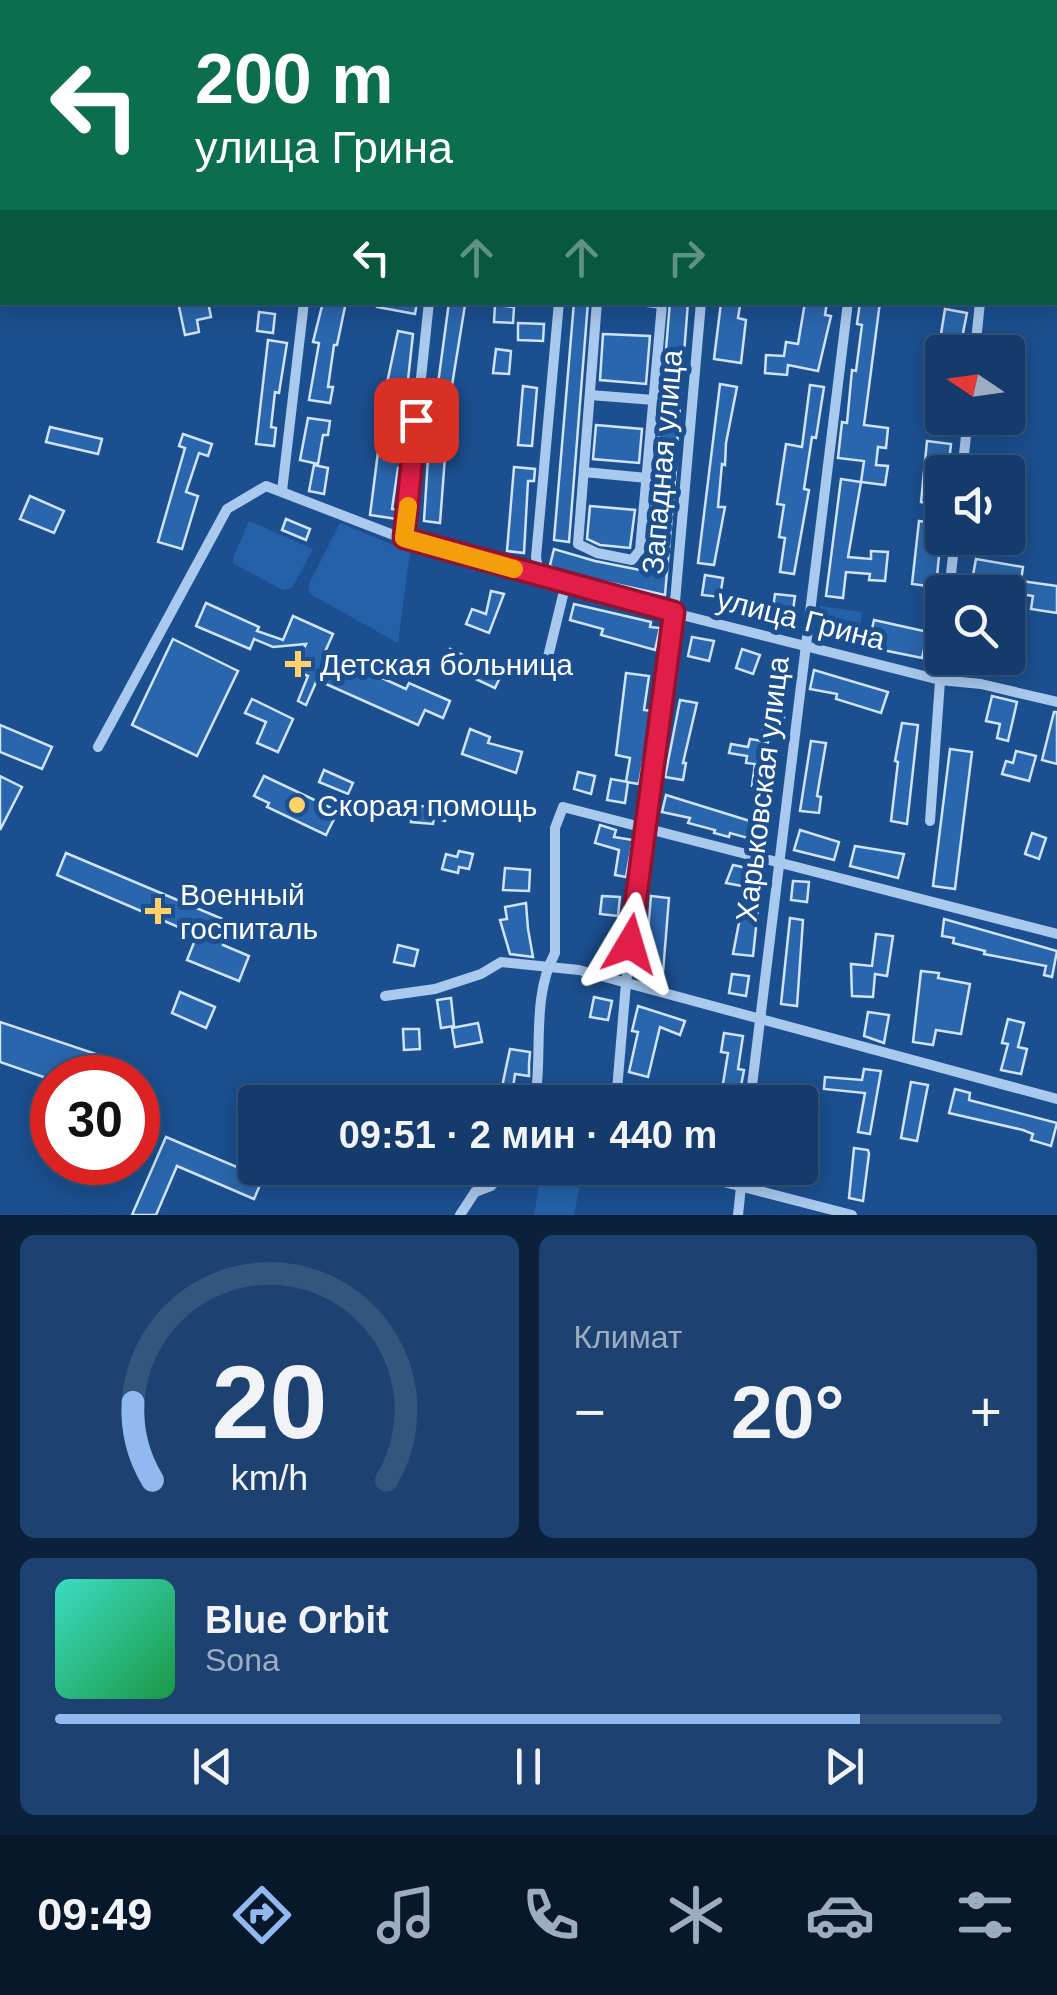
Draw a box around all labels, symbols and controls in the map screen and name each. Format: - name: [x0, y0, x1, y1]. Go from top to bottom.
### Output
- icon: left: [30, 40, 160, 170]
- text: 200 m: [195, 40, 393, 118]
- text: улица Грина: [195, 122, 453, 173]
- icon: left: [344, 230, 399, 285]
- icon: ahead: [449, 230, 504, 285]
- icon: ahead: [554, 230, 609, 285]
- icon: right: [659, 230, 714, 285]
- north arrow: [925, 335, 1025, 435]
- map controls: [925, 335, 1025, 675]
- street label: Западная улица: [636, 348, 688, 576]
- pin: [374, 378, 459, 463]
- icon: arrive: [389, 393, 444, 448]
- button: sound: [925, 455, 1025, 555]
- button: search: [925, 575, 1025, 675]
- street label: улица Грина: [714, 582, 889, 656]
- place label: Детская больница: [320, 648, 573, 681]
- marker: Детская больница: [285, 651, 311, 677]
- street label: Харьковская улица: [729, 654, 795, 924]
- place label: Скорая помощь: [317, 789, 537, 822]
- marker: Скорая помощь: [286, 794, 308, 816]
- place label: Военный госпиталь: [180, 878, 318, 945]
- position arrow: [578, 892, 682, 996]
- marker: Военный госпиталь: [145, 898, 171, 924]
- speed limit sign: 30: [30, 1055, 160, 1185]
- text: 09:51 · 2 мин · 440 m: [339, 1114, 717, 1156]
- text: Климат: [574, 1319, 682, 1355]
- text: 20: [211, 1344, 327, 1460]
- text: 20°: [731, 1370, 844, 1454]
- text: −: [574, 1381, 606, 1443]
- text: +: [970, 1381, 1002, 1443]
- text: km/h: [231, 1458, 308, 1498]
- text: Blue Orbit: [205, 1599, 389, 1641]
- text: Sona: [205, 1642, 280, 1678]
- icon: previous: [185, 1739, 240, 1794]
- icon: pause: [501, 1739, 556, 1794]
- icon: next: [817, 1739, 872, 1794]
- icon: directions: [227, 1880, 297, 1950]
- icon: music: [371, 1880, 441, 1950]
- icon: phone: [516, 1880, 586, 1950]
- icon: climate: [661, 1880, 731, 1950]
- icon: car: [805, 1880, 875, 1950]
- icon: filters: [950, 1880, 1020, 1950]
- text: 09:49: [37, 1889, 152, 1940]

